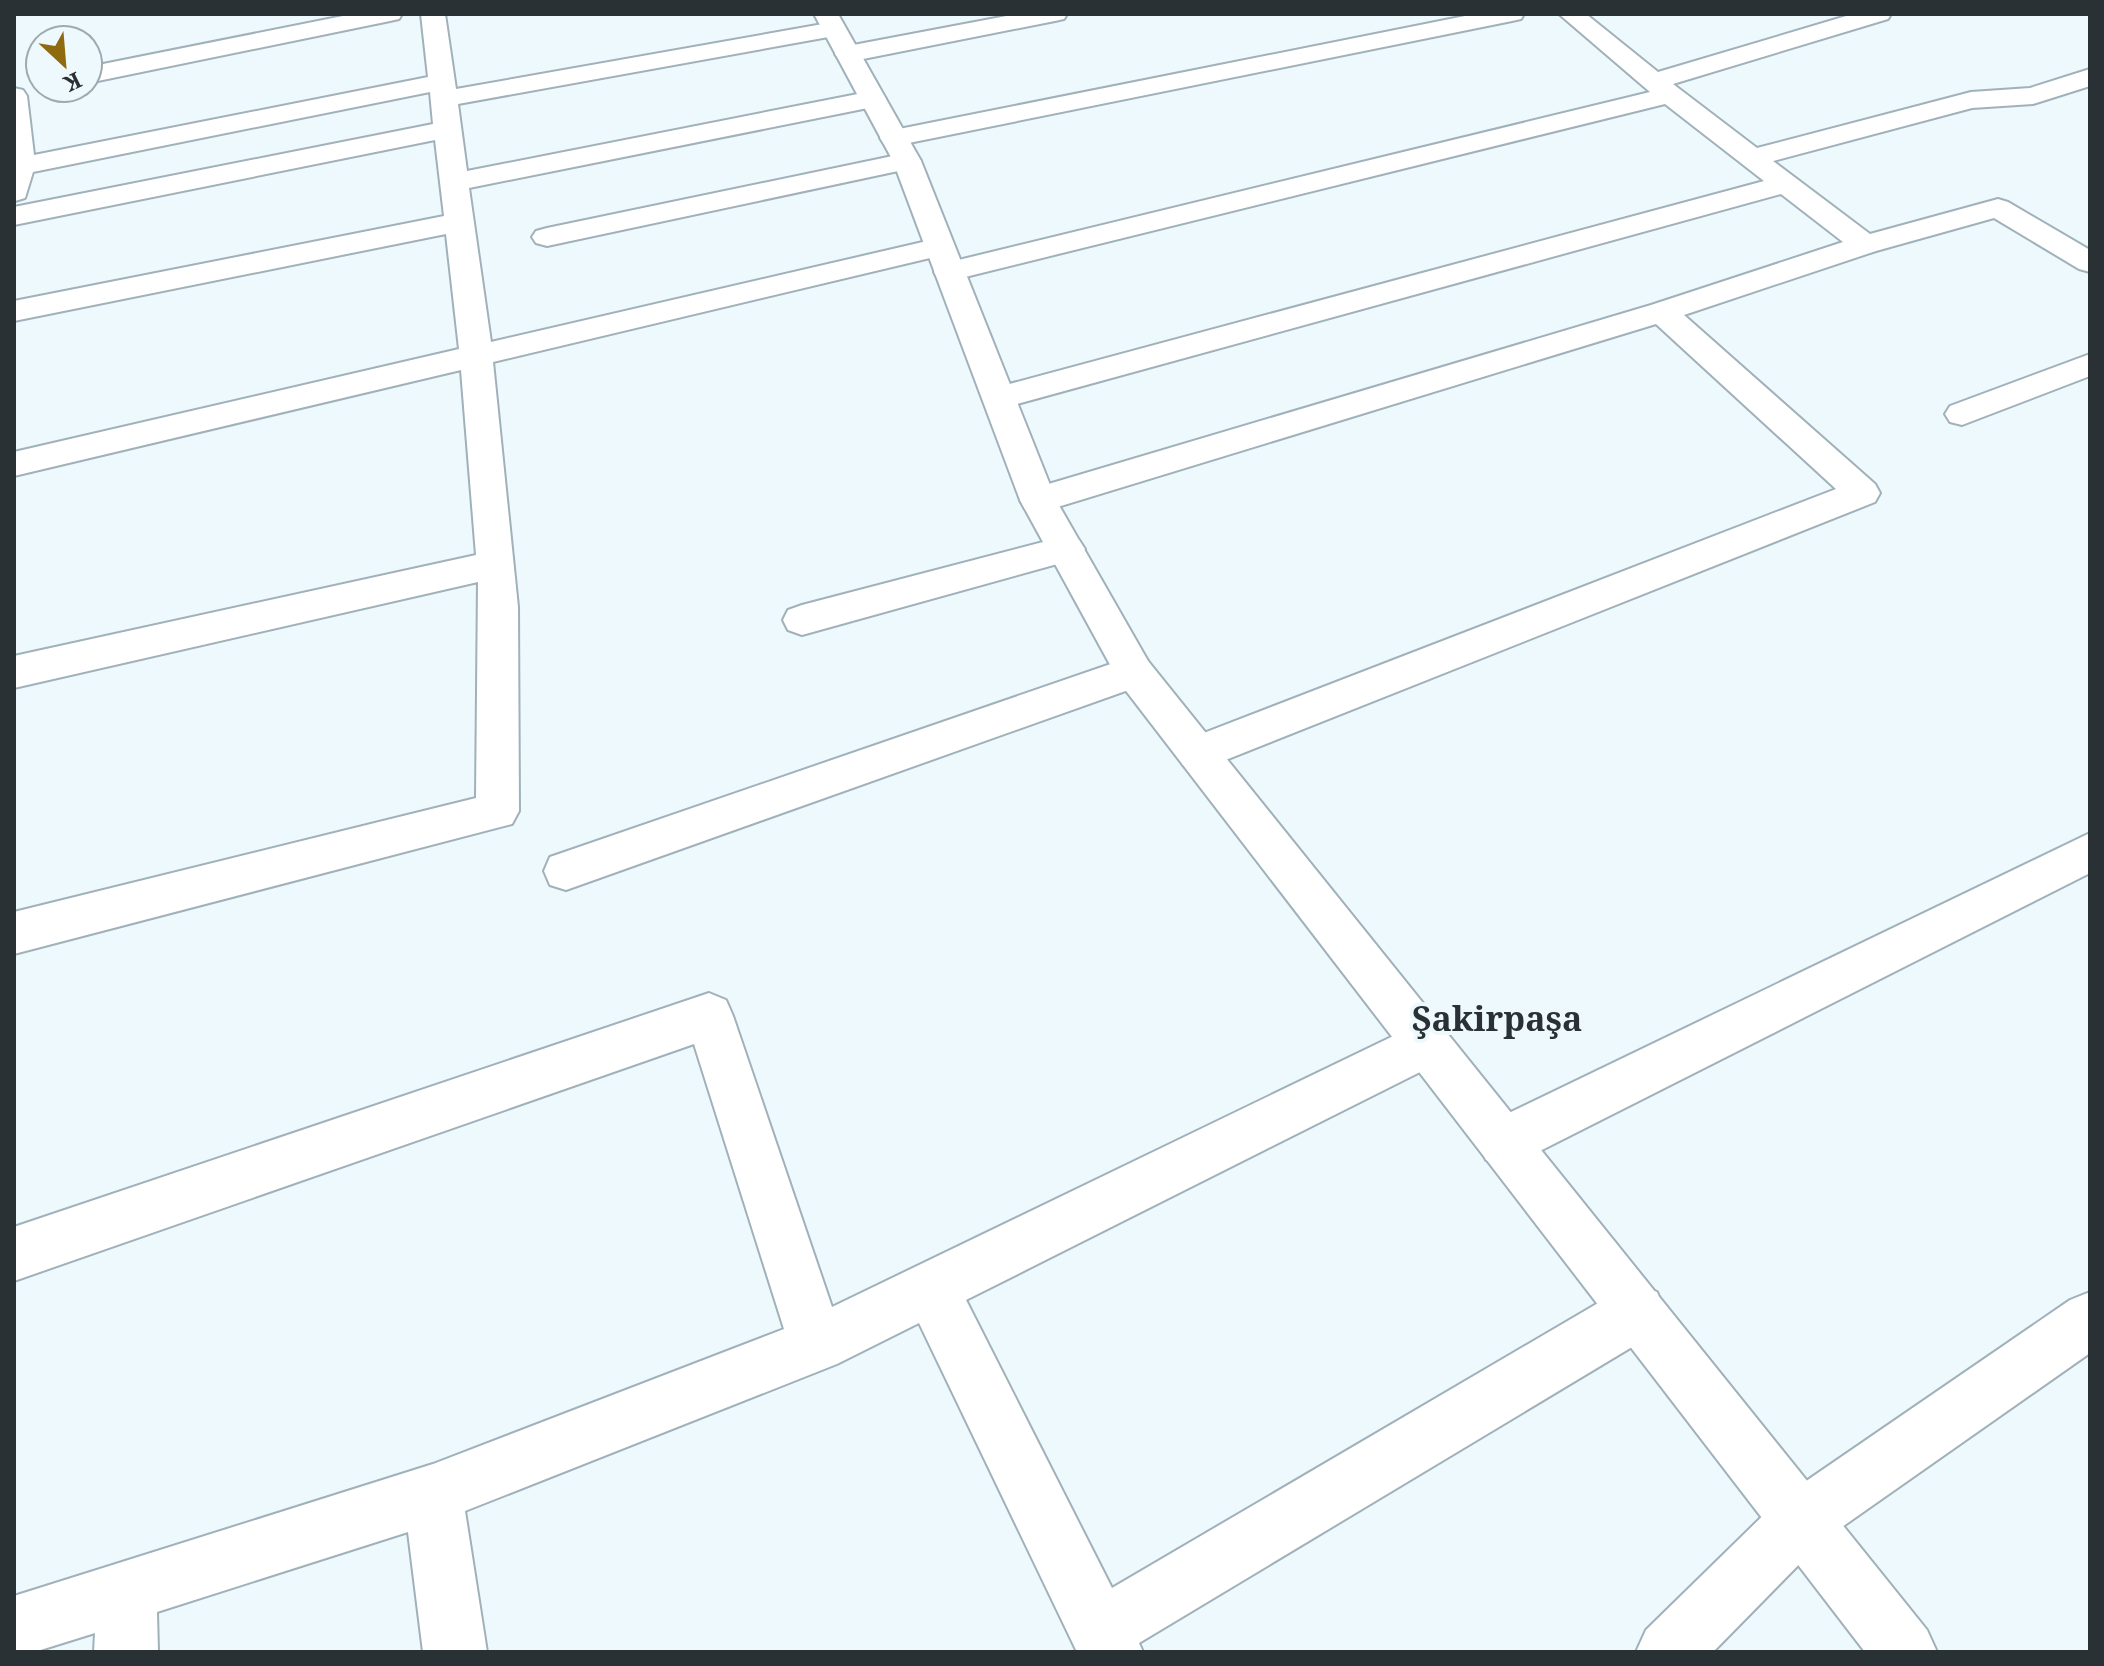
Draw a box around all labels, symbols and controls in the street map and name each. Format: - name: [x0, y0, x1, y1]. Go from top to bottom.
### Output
- north arrow: [24, 24, 104, 104]
- text: K: [59, 66, 87, 100]
- district label: Şakirpaşa: [1412, 995, 1582, 1041]

